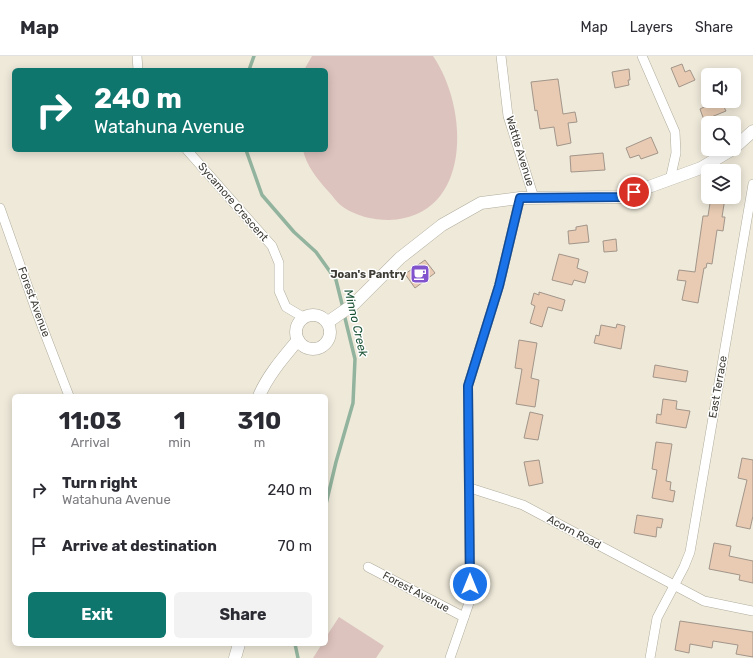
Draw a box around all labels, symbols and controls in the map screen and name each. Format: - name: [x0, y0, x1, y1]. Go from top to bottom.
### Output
- text: Map: [20, 16, 59, 39]
- text: Map: [581, 19, 608, 36]
- text: Layers: [630, 19, 673, 36]
- text: Share: [695, 19, 733, 36]
- map controls: [701, 68, 741, 204]
- button: sound: [701, 68, 741, 108]
- text: 240 m: [94, 82, 182, 115]
- icon: right: [28, 84, 80, 136]
- street label: Wattle Avenue: [503, 114, 537, 188]
- text: Watahuna Avenue: [94, 116, 244, 138]
- button: search: [701, 116, 741, 156]
- street label: Sycamore Crescent: [195, 160, 271, 245]
- button: layers: [701, 164, 741, 204]
- pin: [617, 175, 651, 209]
- icon: arrive: [623, 181, 645, 203]
- cafe icon: Joan's Pantry: [409, 263, 431, 285]
- street label: Forest Avenue: [15, 265, 53, 339]
- place label: Joan's Pantry: [330, 268, 406, 281]
- water label: Minno Creek: [341, 288, 371, 359]
- street label: East Terrace: [706, 355, 730, 419]
- text: 11:03: [59, 407, 122, 435]
- text: 1: [174, 407, 186, 435]
- text: 310: [238, 407, 281, 435]
- text: Arrival: [71, 435, 110, 450]
- text: min: [168, 435, 191, 450]
- text: m: [254, 435, 265, 450]
- text: Turn right: [62, 474, 137, 492]
- icon: right: [28, 479, 50, 501]
- text: 240 m: [267, 481, 312, 499]
- text: Watahuna Avenue: [62, 492, 171, 507]
- street label: Acorn Road: [545, 512, 603, 552]
- icon: arrive: [28, 535, 50, 557]
- text: Arrive at destination: [62, 537, 217, 555]
- text: 70 m: [278, 537, 312, 555]
- position arrow: [449, 563, 491, 605]
- street label: Forest Avenue: [380, 569, 452, 615]
- button: Exit: [28, 592, 166, 638]
- button: Share: [174, 592, 312, 638]

